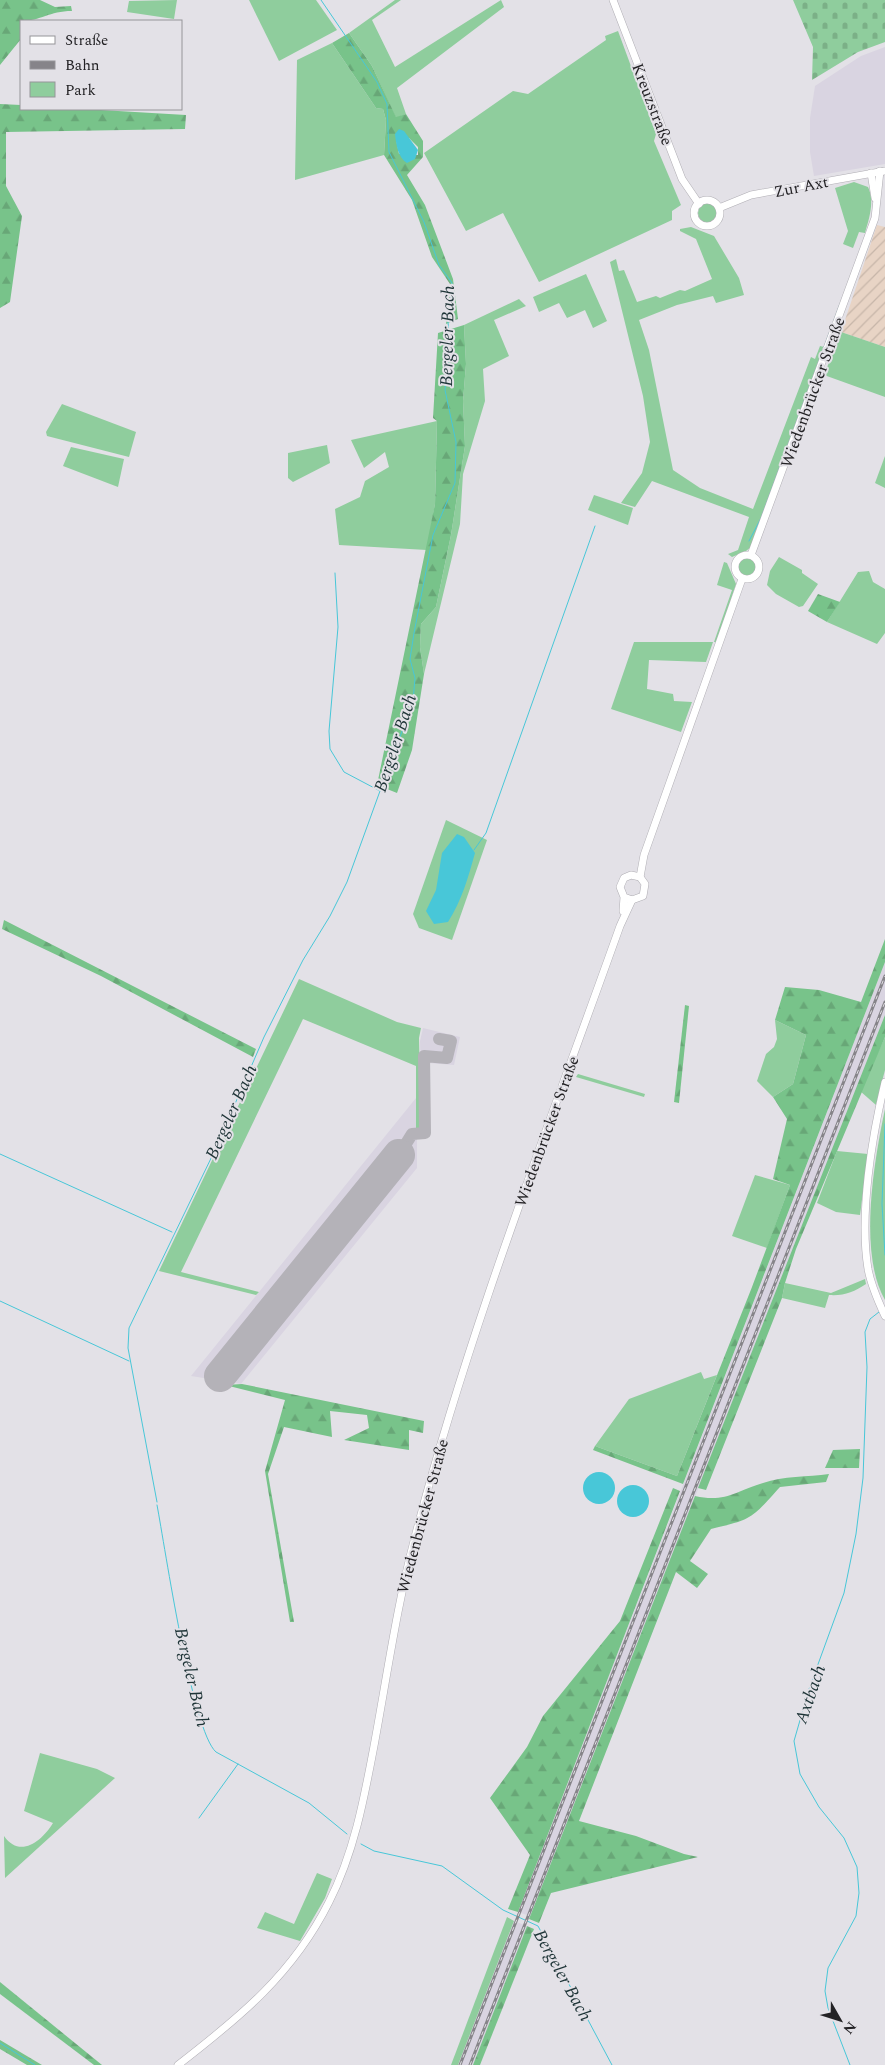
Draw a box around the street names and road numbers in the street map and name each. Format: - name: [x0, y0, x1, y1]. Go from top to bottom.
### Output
- street label: Kreuzstraße: [625, 60, 679, 149]
- street label: Zur Axt: [772, 170, 831, 204]
- street label: Wiedenbrücker Straße: [774, 314, 851, 471]
- street label: Wiedenbrücker Straße: [508, 1053, 585, 1210]
- street label: Wiedenbrücker Straße: [391, 1436, 455, 1596]

